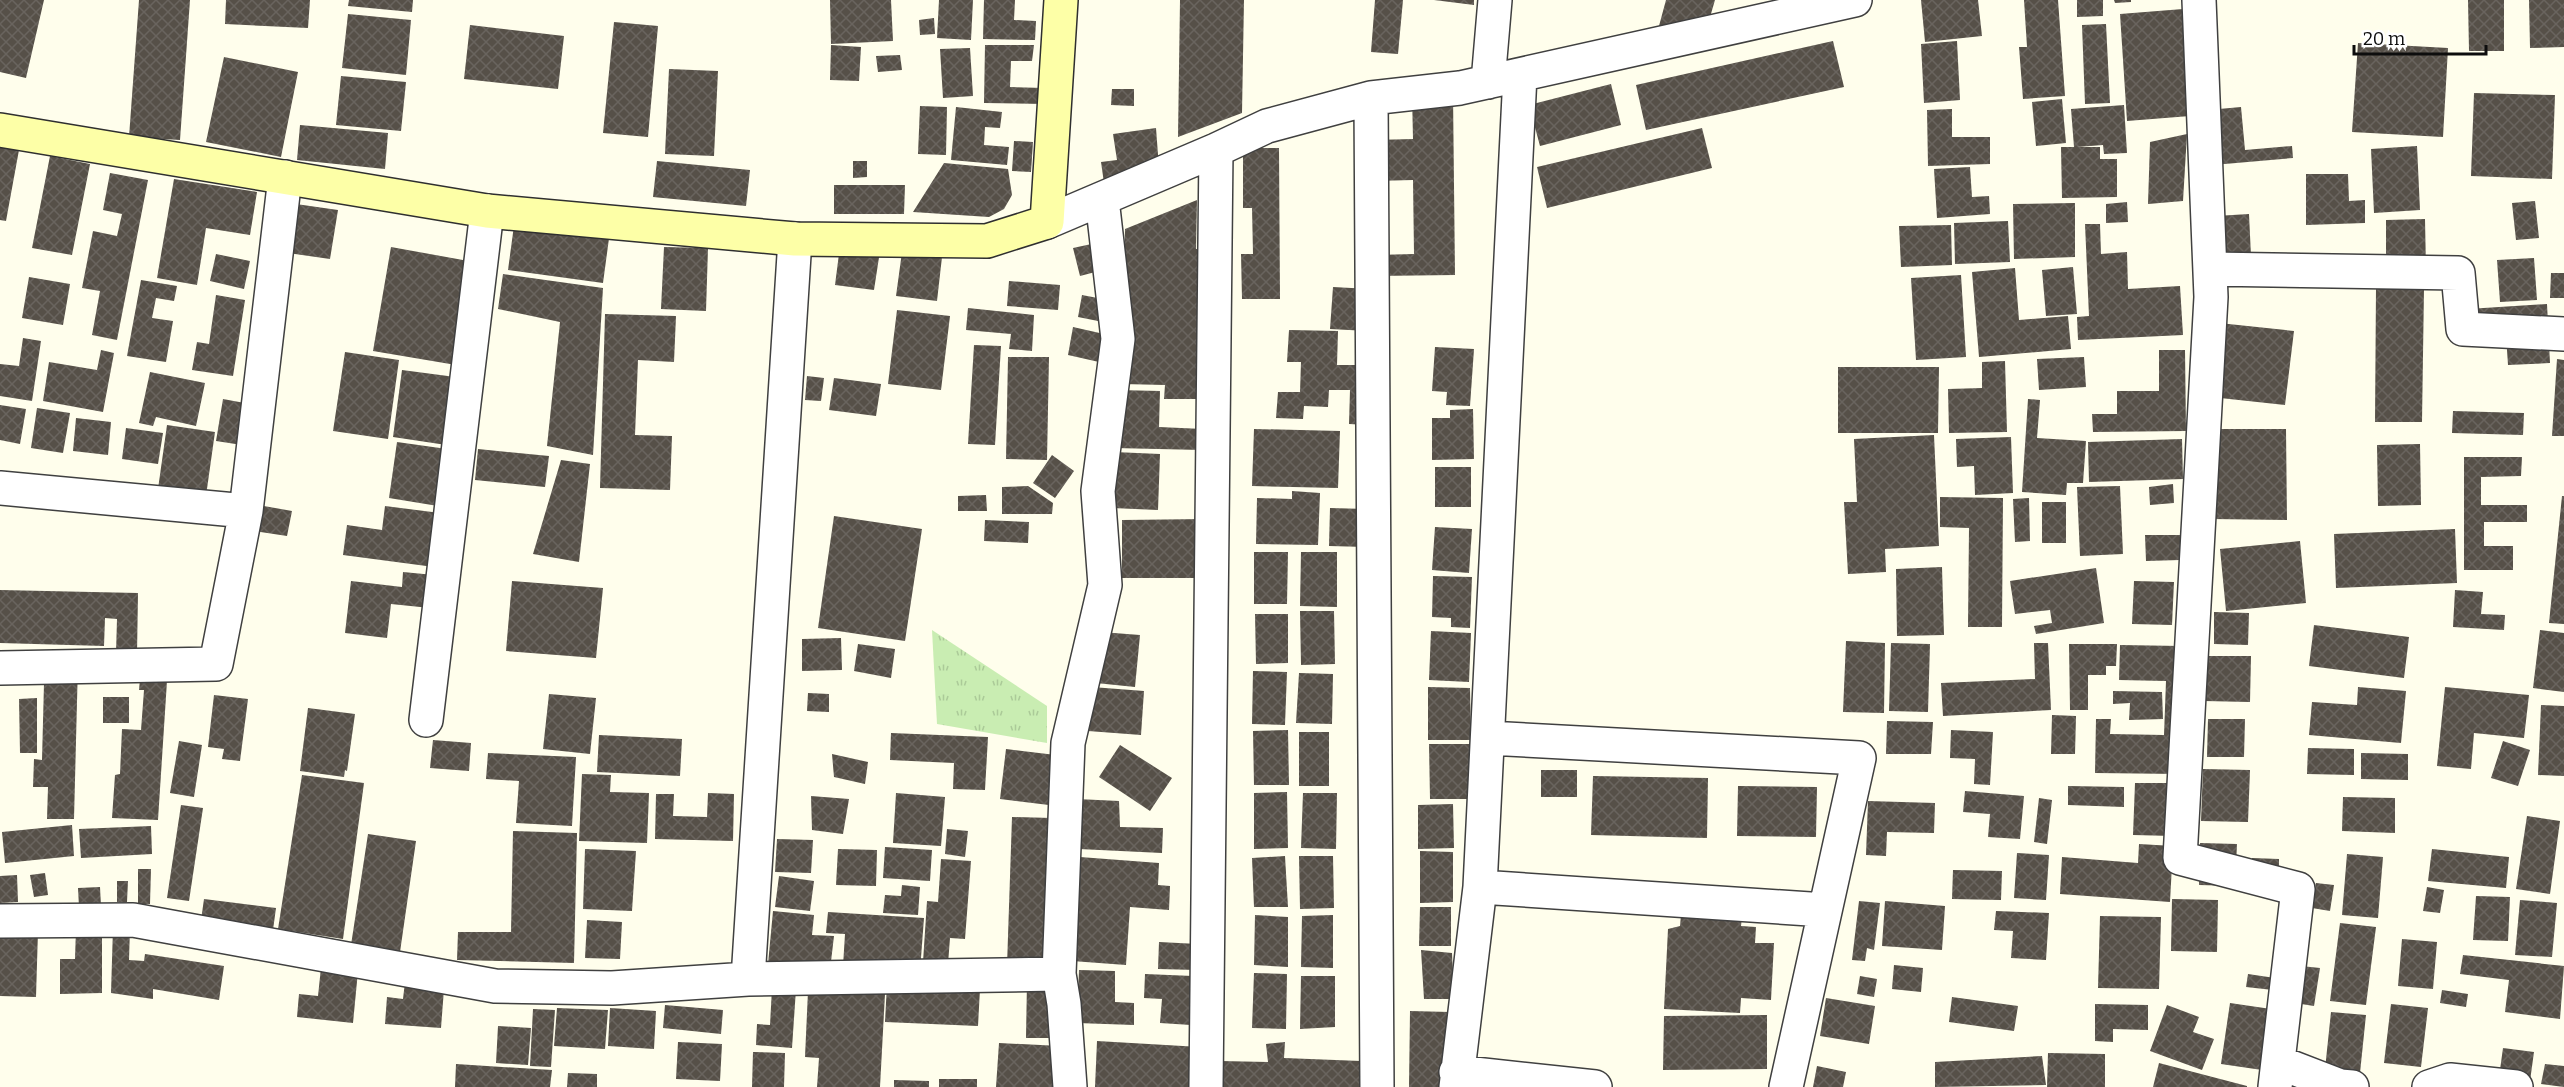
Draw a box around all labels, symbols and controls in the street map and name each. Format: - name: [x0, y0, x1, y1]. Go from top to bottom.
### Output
- scale bar: [2354, 18, 2486, 56]
- text: 20 m: [2363, 28, 2405, 50]

